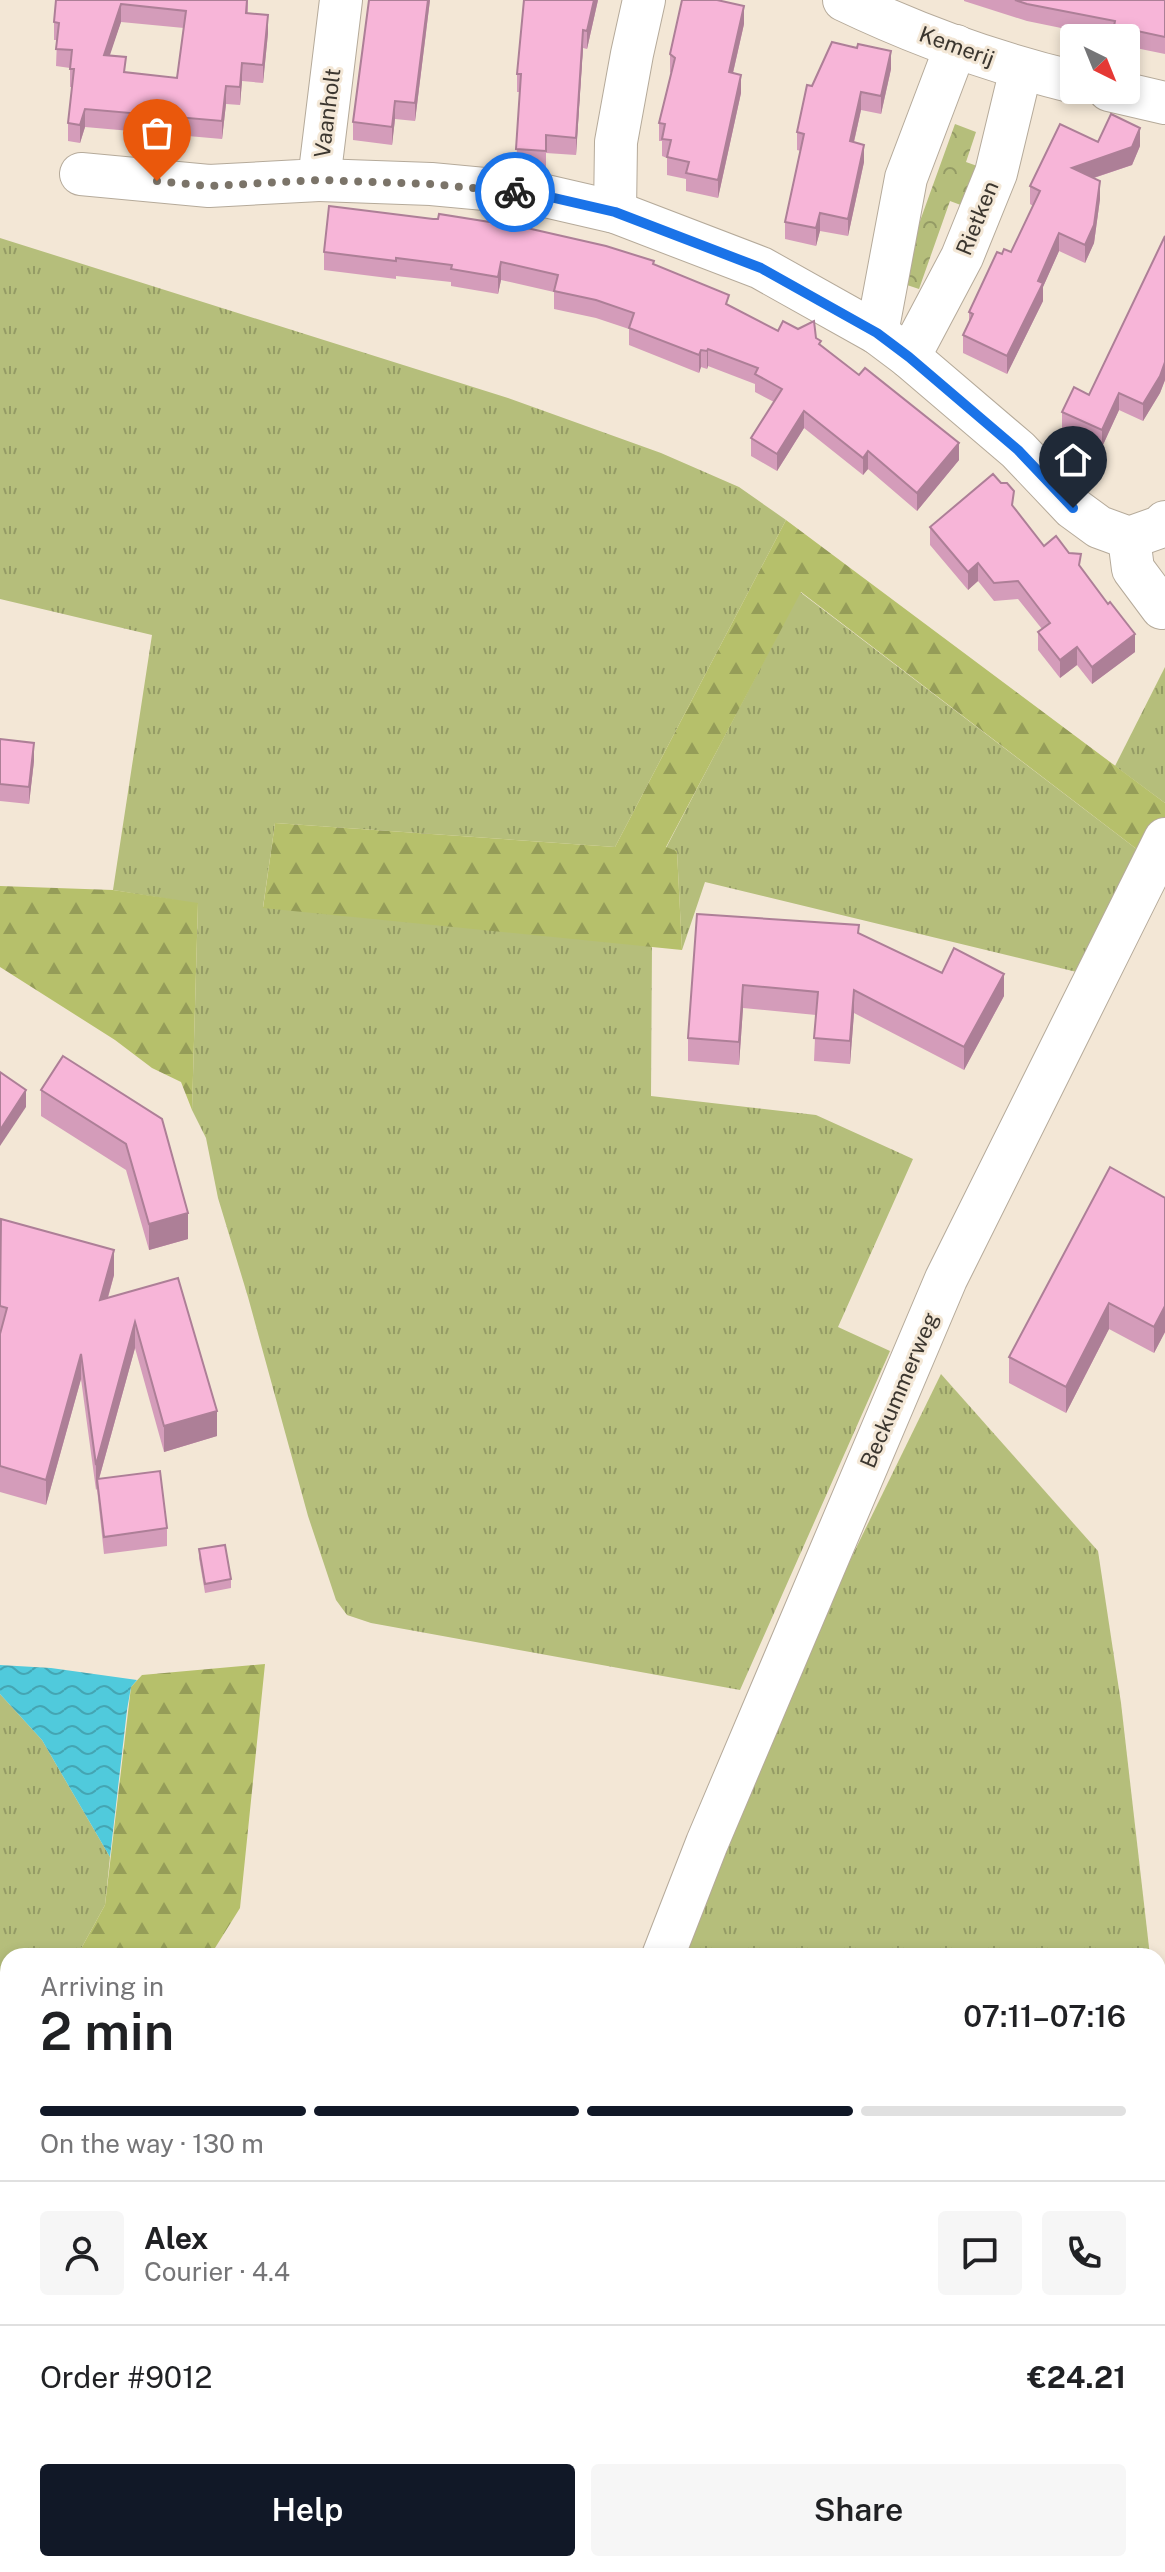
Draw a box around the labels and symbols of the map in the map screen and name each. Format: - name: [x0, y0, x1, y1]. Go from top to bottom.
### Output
- street label: Kemerij: [916, 20, 998, 72]
- north arrow: [1060, 24, 1140, 104]
- street label: Vaanholt: [309, 67, 345, 159]
- pin: [123, 99, 191, 181]
- courier: [475, 152, 555, 232]
- street label: Rietken: [950, 177, 1004, 259]
- pin: [1039, 426, 1107, 508]
- street label: Beckummerweg: [854, 1308, 944, 1472]

